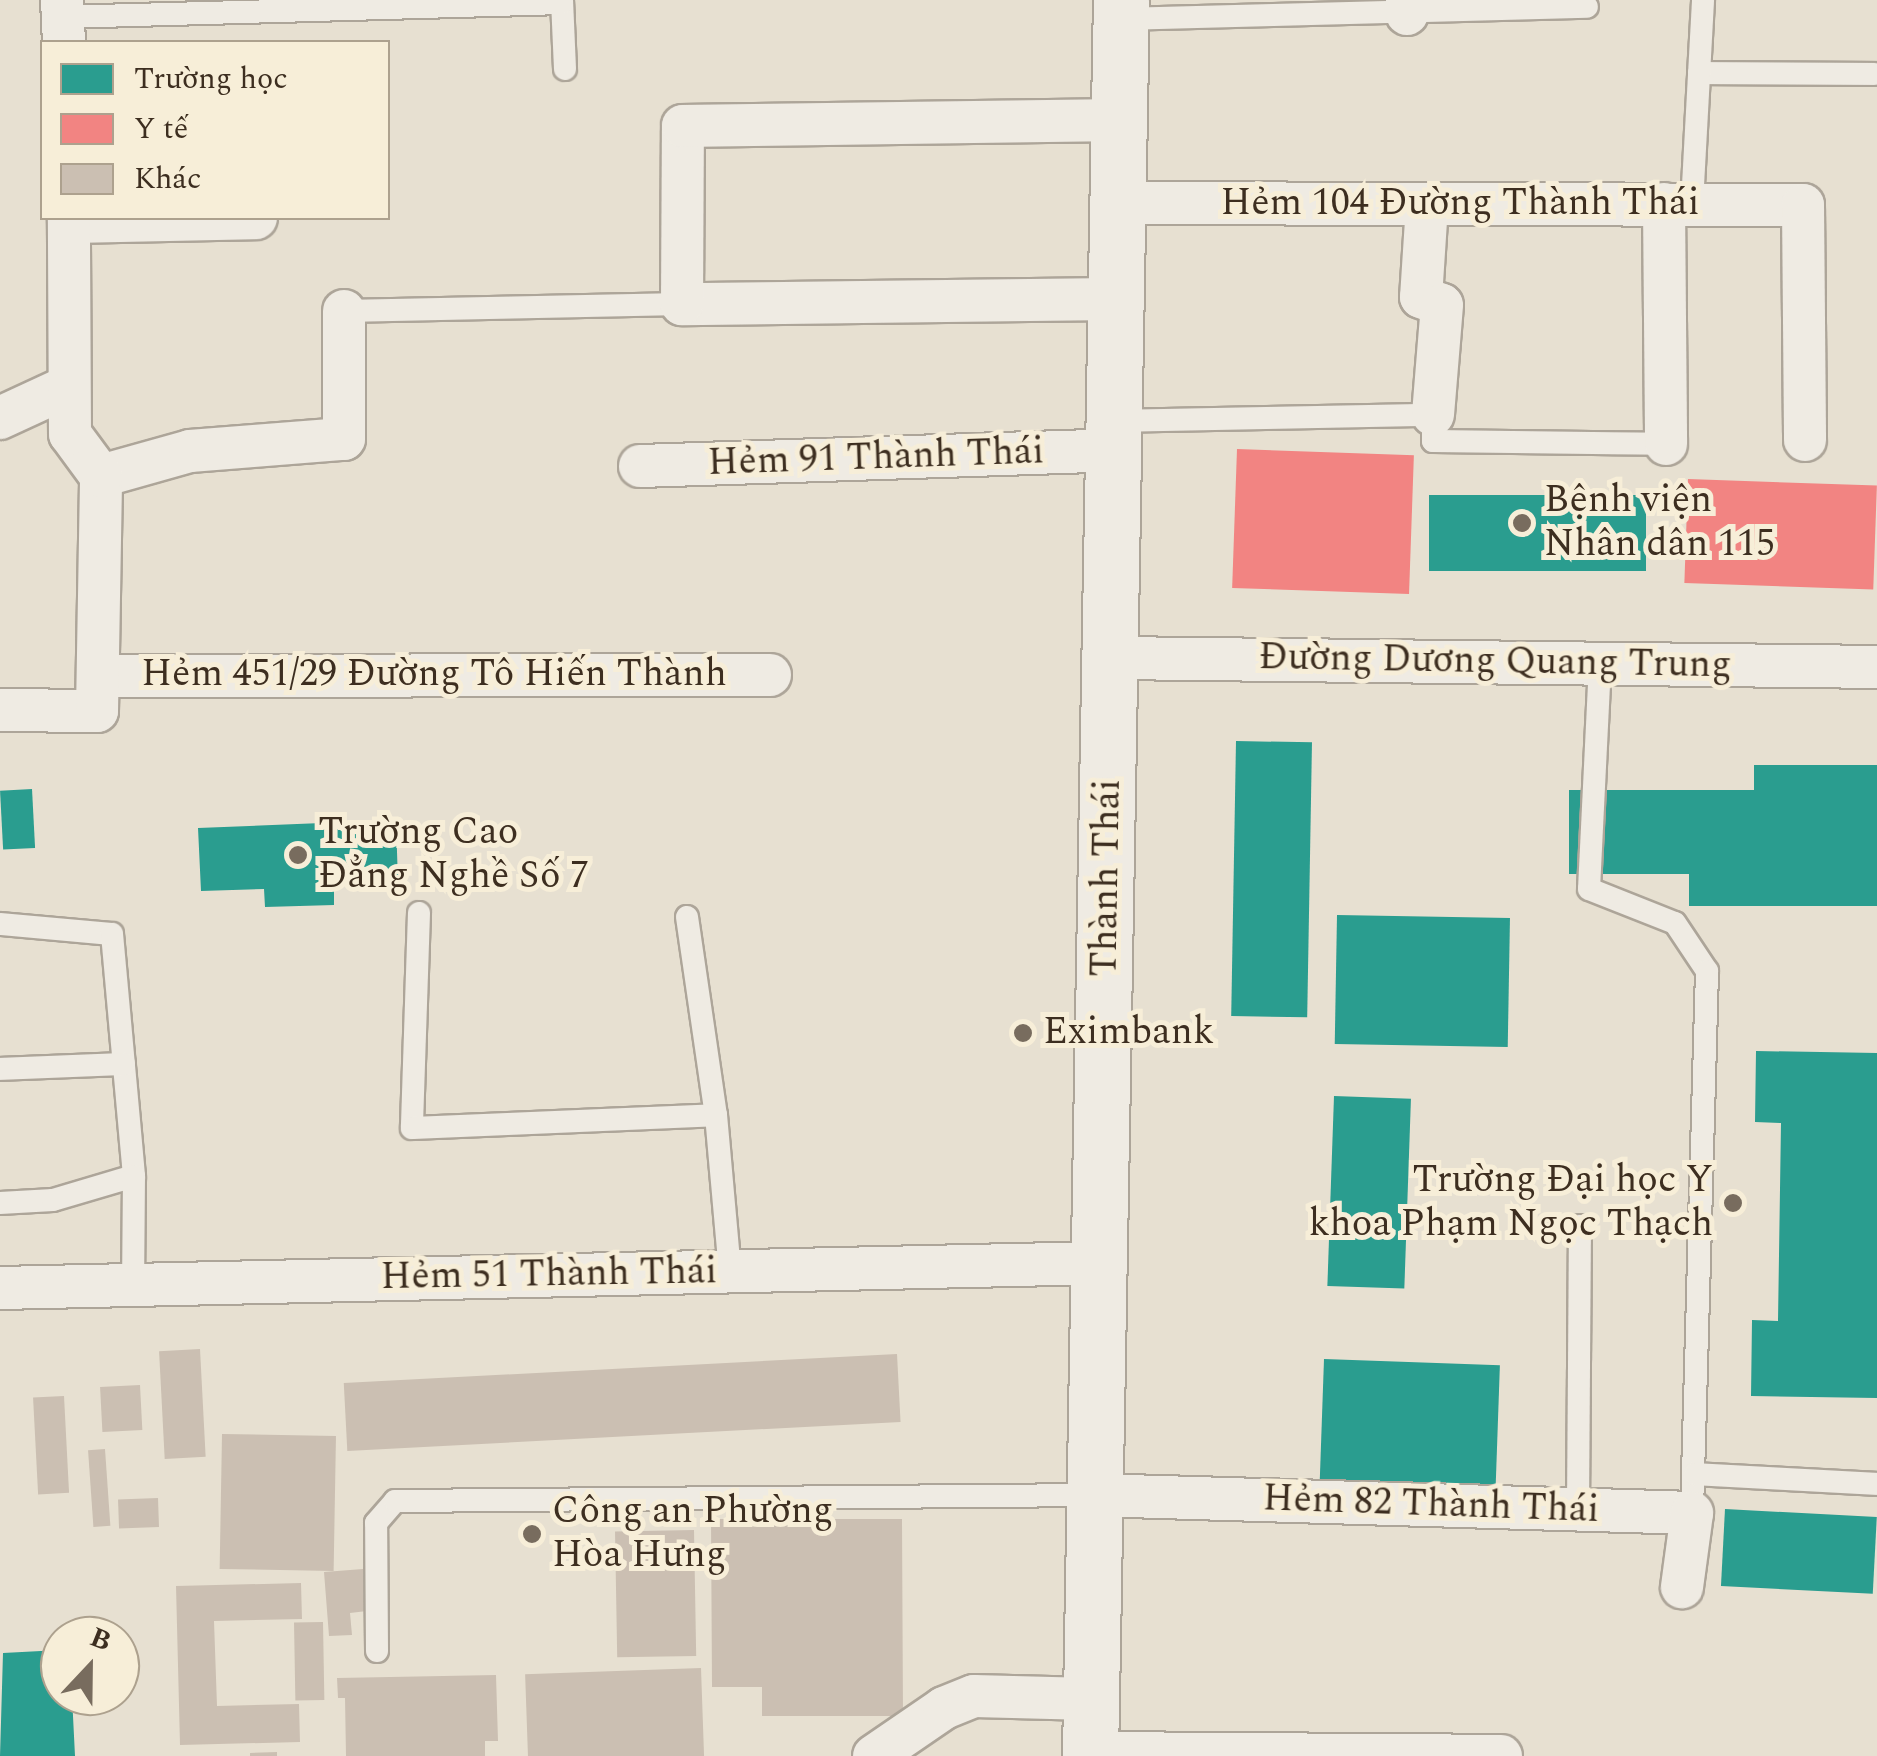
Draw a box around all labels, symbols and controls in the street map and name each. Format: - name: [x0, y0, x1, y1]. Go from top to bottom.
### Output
- legend: [40, 40, 390, 220]
- text: Trường học: [134, 56, 288, 102]
- text: Y tế: [134, 106, 188, 152]
- text: Khác: [134, 156, 201, 202]
- street label: Hẻm 104 Đường Thành Thái: [1220, 181, 1700, 227]
- street label: Hẻm 91 Thành Thái: [707, 429, 1045, 487]
- place label: Bệnh viện Nhân dân 115: [1544, 478, 1775, 568]
- marker: Bệnh viện Nhân dân 115: [1509, 510, 1535, 536]
- street label: Đường Dương Quang Trung: [1258, 635, 1732, 689]
- street label: Hẻm 451/29 Đường Tô Hiến Thành: [141, 652, 727, 698]
- street label: Thành Thái: [1082, 779, 1132, 977]
- place label: Trường Cao Đẳng Nghề Số 7: [318, 810, 589, 899]
- marker: Trường Cao Đẳng Nghề Số 7: [287, 844, 309, 866]
- place label: Eximbank: [1043, 1010, 1214, 1056]
- marker: Eximbank: [1012, 1022, 1034, 1044]
- place label: Trường Đại học Y khoa Phạm Ngọc Thạch: [1309, 1158, 1713, 1248]
- marker: Trường Đại học Y khoa Phạm Ngọc Thạch: [1722, 1192, 1744, 1214]
- street label: Hẻm 51 Thành Thái: [380, 1249, 718, 1301]
- street label: Hẻm 82 Thành Thái: [1262, 1476, 1600, 1534]
- place label: Công an Phường Hòa Hưng: [552, 1489, 833, 1578]
- marker: Công an Phường Hòa Hưng: [521, 1523, 543, 1545]
- north arrow: [40, 1616, 140, 1716]
- text: B: [83, 1616, 118, 1663]

